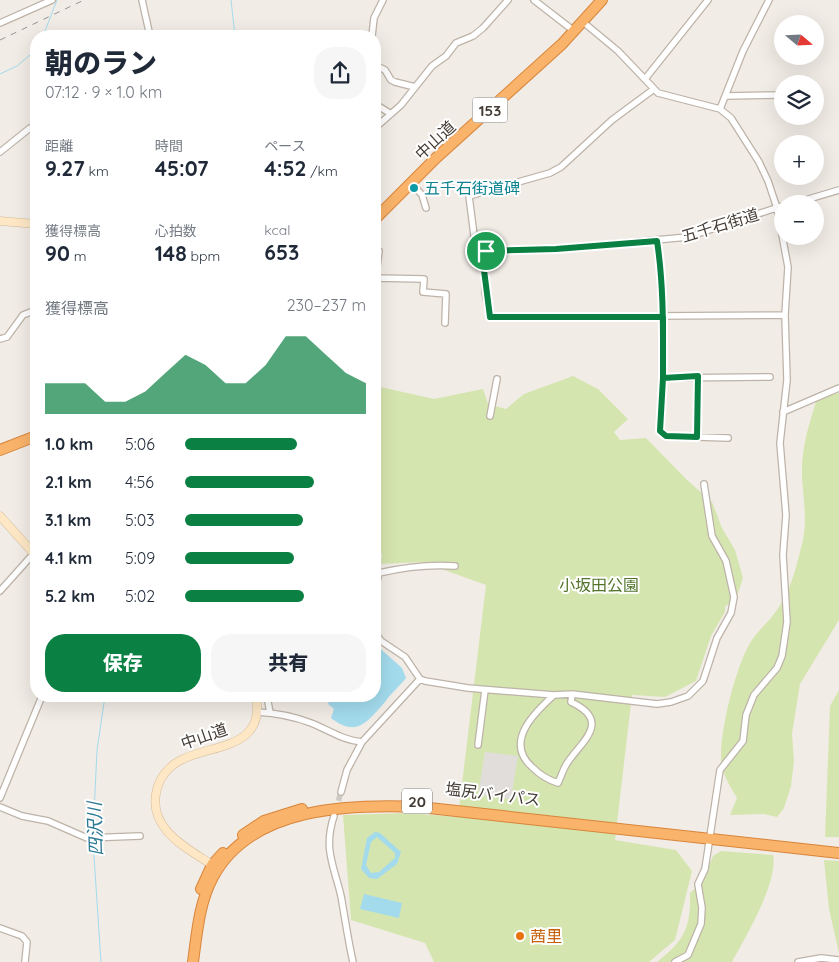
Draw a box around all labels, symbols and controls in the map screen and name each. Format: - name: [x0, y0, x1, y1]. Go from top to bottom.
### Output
- north arrow: [774, 15, 824, 65]
- map controls: [774, 15, 824, 245]
- text: 朝のラン: [45, 45, 157, 80]
- button: share: [314, 47, 366, 99]
- button: layers: [774, 75, 824, 125]
- text: 07:12 · 9 × 1.0 km: [45, 82, 162, 102]
- road number: 153: [472, 98, 508, 122]
- street label: 中山道: [411, 116, 459, 164]
- button: +: [774, 135, 824, 185]
- text: 距離: [45, 137, 73, 155]
- text: 時間: [155, 137, 183, 155]
- text: ペース: [264, 137, 306, 155]
- text: 9.27: [45, 155, 85, 181]
- text: 45:07: [155, 155, 208, 181]
- text: 4:52: [264, 155, 306, 181]
- text: km: [85, 162, 109, 180]
- text: /km: [306, 162, 338, 180]
- place label: 五千石街道碑: [424, 178, 520, 198]
- marker: 五千石街道碑: [408, 182, 420, 194]
- button: −: [774, 195, 824, 245]
- street label: 五千石街道: [679, 204, 761, 246]
- text: kcal: [264, 221, 290, 239]
- text: 獲得標高: [45, 222, 101, 240]
- text: 心拍数: [155, 222, 197, 240]
- pin: [465, 230, 507, 272]
- icon: arrive: [472, 237, 500, 265]
- text: 653: [264, 239, 299, 265]
- text: 90: [45, 240, 70, 266]
- text: 148: [155, 240, 187, 266]
- text: m: [70, 247, 86, 265]
- text: bpm: [187, 247, 220, 265]
- text: 230–237 m: [287, 295, 366, 315]
- text: 獲得標高: [45, 298, 109, 318]
- text: 1.0 km: [45, 434, 93, 454]
- text: 5:06: [125, 434, 155, 454]
- text: 2.1 km: [45, 472, 92, 492]
- text: 4:56: [125, 472, 154, 492]
- text: 3.1 km: [45, 510, 91, 530]
- text: 5:03: [125, 510, 155, 530]
- text: 4.1 km: [45, 548, 92, 568]
- text: 5:09: [125, 548, 155, 568]
- park label: 小坂田公園: [559, 575, 639, 595]
- text: 5.2 km: [45, 586, 95, 606]
- text: 5:02: [125, 586, 155, 606]
- button: 保存: [45, 634, 201, 692]
- button: 共有: [211, 634, 366, 692]
- street label: 中山道: [178, 719, 230, 753]
- street label: 塩尻バイパス: [444, 778, 542, 810]
- road number: 20: [402, 788, 432, 814]
- water label: 四沢川: [82, 800, 107, 856]
- place label: 茜里: [530, 926, 562, 946]
- marker: 茜里: [514, 930, 526, 942]

